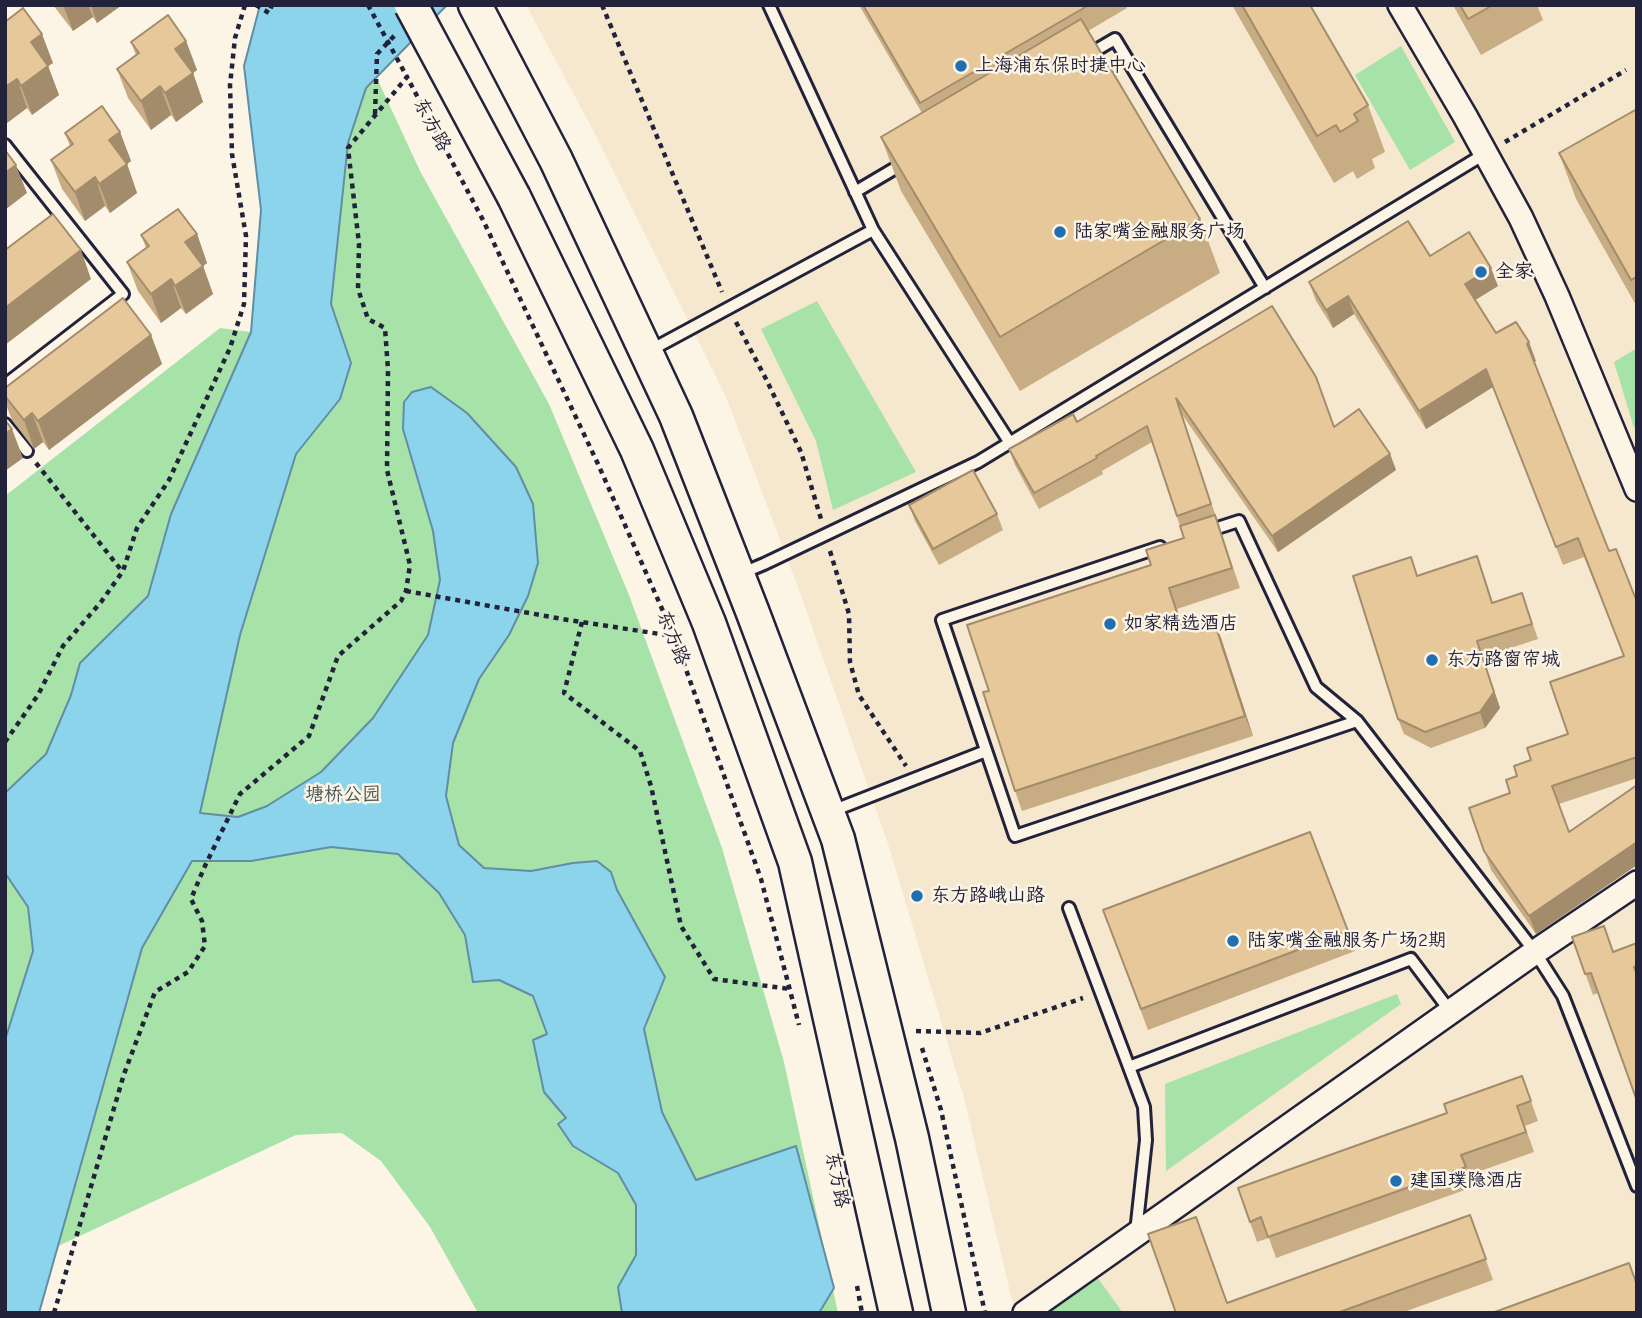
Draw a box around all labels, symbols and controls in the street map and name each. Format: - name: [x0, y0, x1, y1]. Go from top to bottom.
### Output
- place label: 上海浦东保时捷中心: [975, 55, 1146, 77]
- marker: 上海浦东保时捷中心: [953, 58, 969, 74]
- street label: 东方路: [409, 94, 455, 156]
- place label: 陆家嘴金融服务广场: [1074, 221, 1245, 243]
- marker: 陆家嘴金融服务广场: [1052, 224, 1068, 240]
- place label: 全家: [1495, 261, 1533, 283]
- marker: 全家: [1473, 264, 1489, 280]
- street label: 东方路: [652, 607, 694, 669]
- place label: 如家精选酒店: [1124, 613, 1238, 635]
- marker: 如家精选酒店: [1102, 616, 1118, 632]
- place label: 东方路窗帘城: [1446, 649, 1560, 671]
- marker: 东方路窗帘城: [1424, 652, 1440, 668]
- park label: 塘桥公园: [305, 784, 381, 806]
- place label: 东方路峨山路: [931, 885, 1045, 907]
- marker: 东方路峨山路: [909, 888, 925, 904]
- place label: 陆家嘴金融服务广场2期: [1247, 930, 1447, 952]
- marker: 陆家嘴金融服务广场2期: [1225, 933, 1241, 949]
- street label: 东方路: [820, 1150, 854, 1210]
- place label: 建国璞隐酒店: [1410, 1170, 1524, 1192]
- marker: 建国璞隐酒店: [1388, 1173, 1404, 1189]

